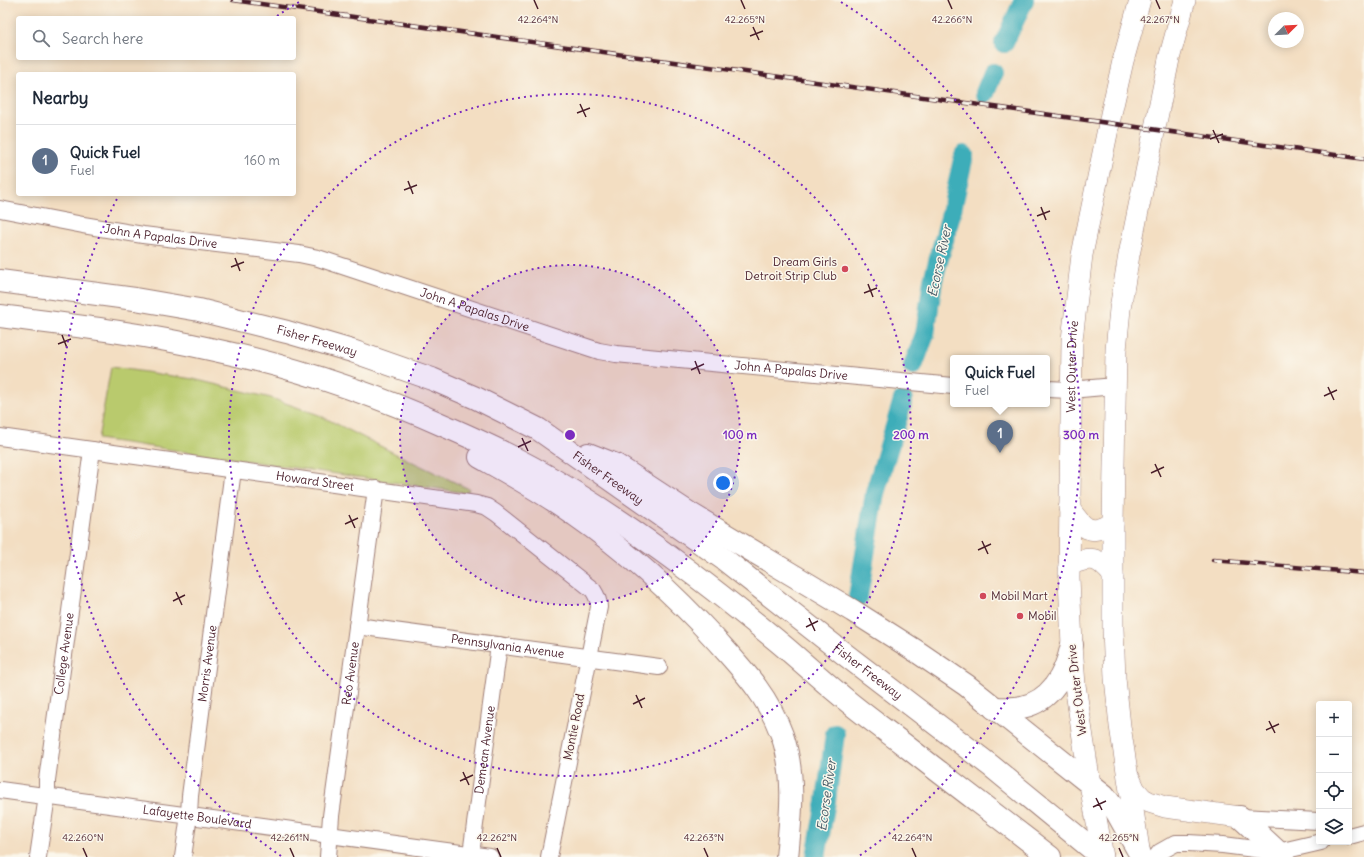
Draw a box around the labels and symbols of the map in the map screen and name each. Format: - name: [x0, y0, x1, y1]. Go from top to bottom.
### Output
- north arrow: [1268, 12, 1304, 48]
- text: 42.264°N: [518, 13, 558, 26]
- text: 42.265°N: [725, 13, 765, 26]
- text: 42.266°N: [932, 13, 972, 26]
- text: 42.267°N: [1140, 13, 1180, 26]
- street label: John A Papalas Drive: [103, 221, 218, 251]
- water label: Ecorse River: [924, 222, 956, 298]
- place label: Dream Girls Detroit Strip Club: [745, 254, 837, 283]
- marker: Dream Girls Detroit Strip Club: [840, 264, 850, 274]
- street label: John A Papalas Drive: [418, 284, 531, 334]
- street label: West Outer Drive: [1063, 320, 1081, 413]
- street label: Fisher Freeway: [275, 322, 359, 359]
- street label: John A Papalas Drive: [734, 357, 849, 383]
- pin: 1: [987, 420, 1013, 453]
- text: 100 m: [723, 427, 757, 442]
- text: 200 m: [893, 427, 929, 442]
- text: 300 m: [1063, 427, 1099, 442]
- centre of rings: [563, 428, 577, 442]
- street label: Fisher Freeway: [570, 448, 647, 508]
- street label: Howard Street: [275, 468, 355, 494]
- your location: [713, 473, 733, 493]
- place label: Mobil Mart: [991, 588, 1048, 603]
- marker: Mobil Mart: [978, 591, 988, 601]
- place label: Mobil: [1028, 608, 1056, 623]
- marker: Mobil: [1015, 611, 1025, 621]
- street label: College Avenue: [51, 612, 77, 696]
- street label: Morris Avenue: [194, 624, 219, 703]
- street label: Pennsylvania Avenue: [450, 631, 565, 661]
- street label: Fisher Freeway: [830, 640, 905, 702]
- street label: Reo Avenue: [338, 641, 362, 706]
- street label: West Outer Drive: [1063, 643, 1090, 737]
- street label: Montie Road: [560, 692, 587, 761]
- street label: Demean Avenue: [471, 705, 498, 795]
- water label: Ecorse River: [813, 756, 840, 832]
- street label: Lafayette Boulevard: [142, 802, 253, 831]
- text: 42.260°N: [62, 831, 104, 844]
- text: 42.261°N: [271, 831, 309, 844]
- text: 42.262°N: [477, 831, 517, 844]
- text: 42.263°N: [684, 831, 724, 844]
- text: 42.264°N: [892, 831, 932, 844]
- text: 42.265°N: [1099, 831, 1139, 844]

